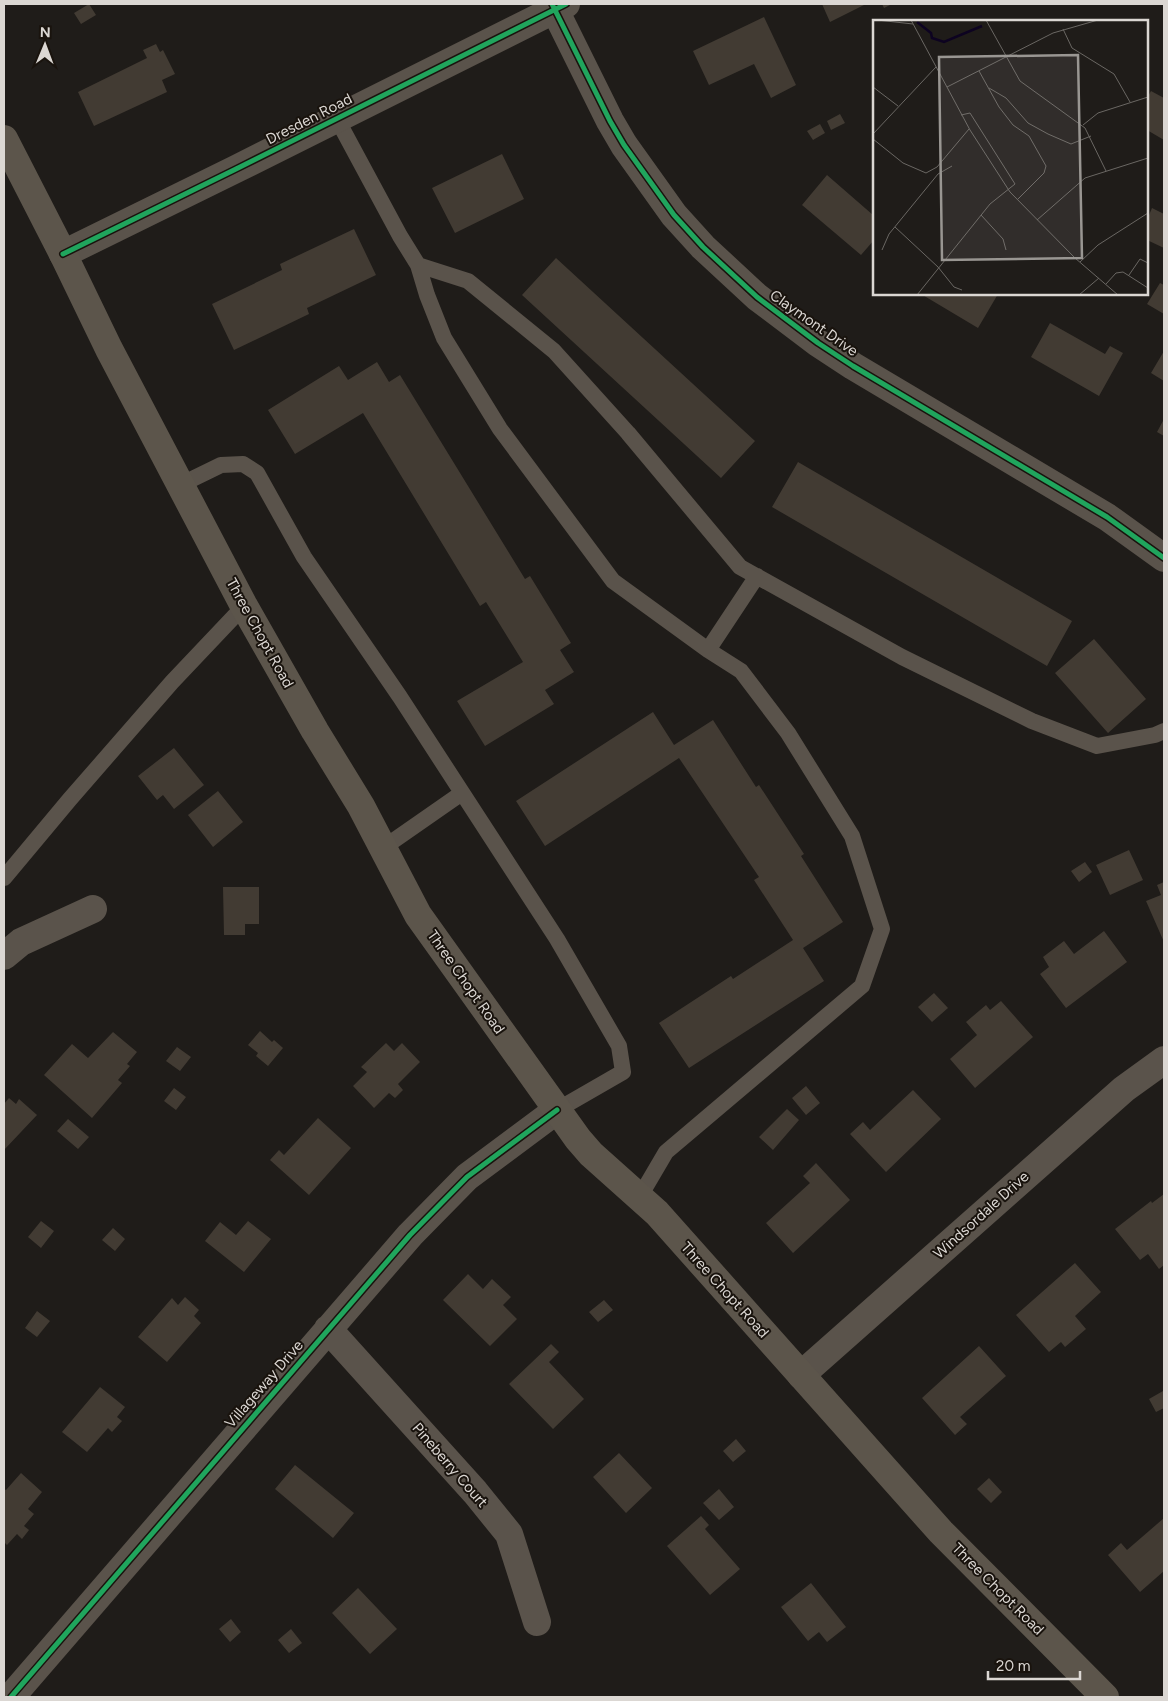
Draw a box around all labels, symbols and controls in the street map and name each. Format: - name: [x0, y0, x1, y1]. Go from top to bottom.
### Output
- north arrow: [20, 20, 70, 70]
- inset map: [873, 20, 1148, 295]
- text: N: [40, 24, 51, 41]
- street label: Dresden Road: [263, 90, 355, 148]
- street label: Claymont Drive: [766, 286, 862, 360]
- street label: Three Chopt Road: [222, 575, 298, 691]
- street label: Three Chopt Road: [424, 927, 508, 1037]
- street label: Windsordale Drive: [930, 1167, 1032, 1263]
- street label: Three Chopt Road: [677, 1238, 773, 1342]
- street label: Villageway Drive: [221, 1336, 307, 1432]
- street label: Pineberry Court: [408, 1419, 492, 1511]
- street label: Three Chopt Road: [948, 1539, 1048, 1639]
- scale bar: [988, 1648, 1080, 1680]
- text: 20 m: [996, 1657, 1030, 1675]

